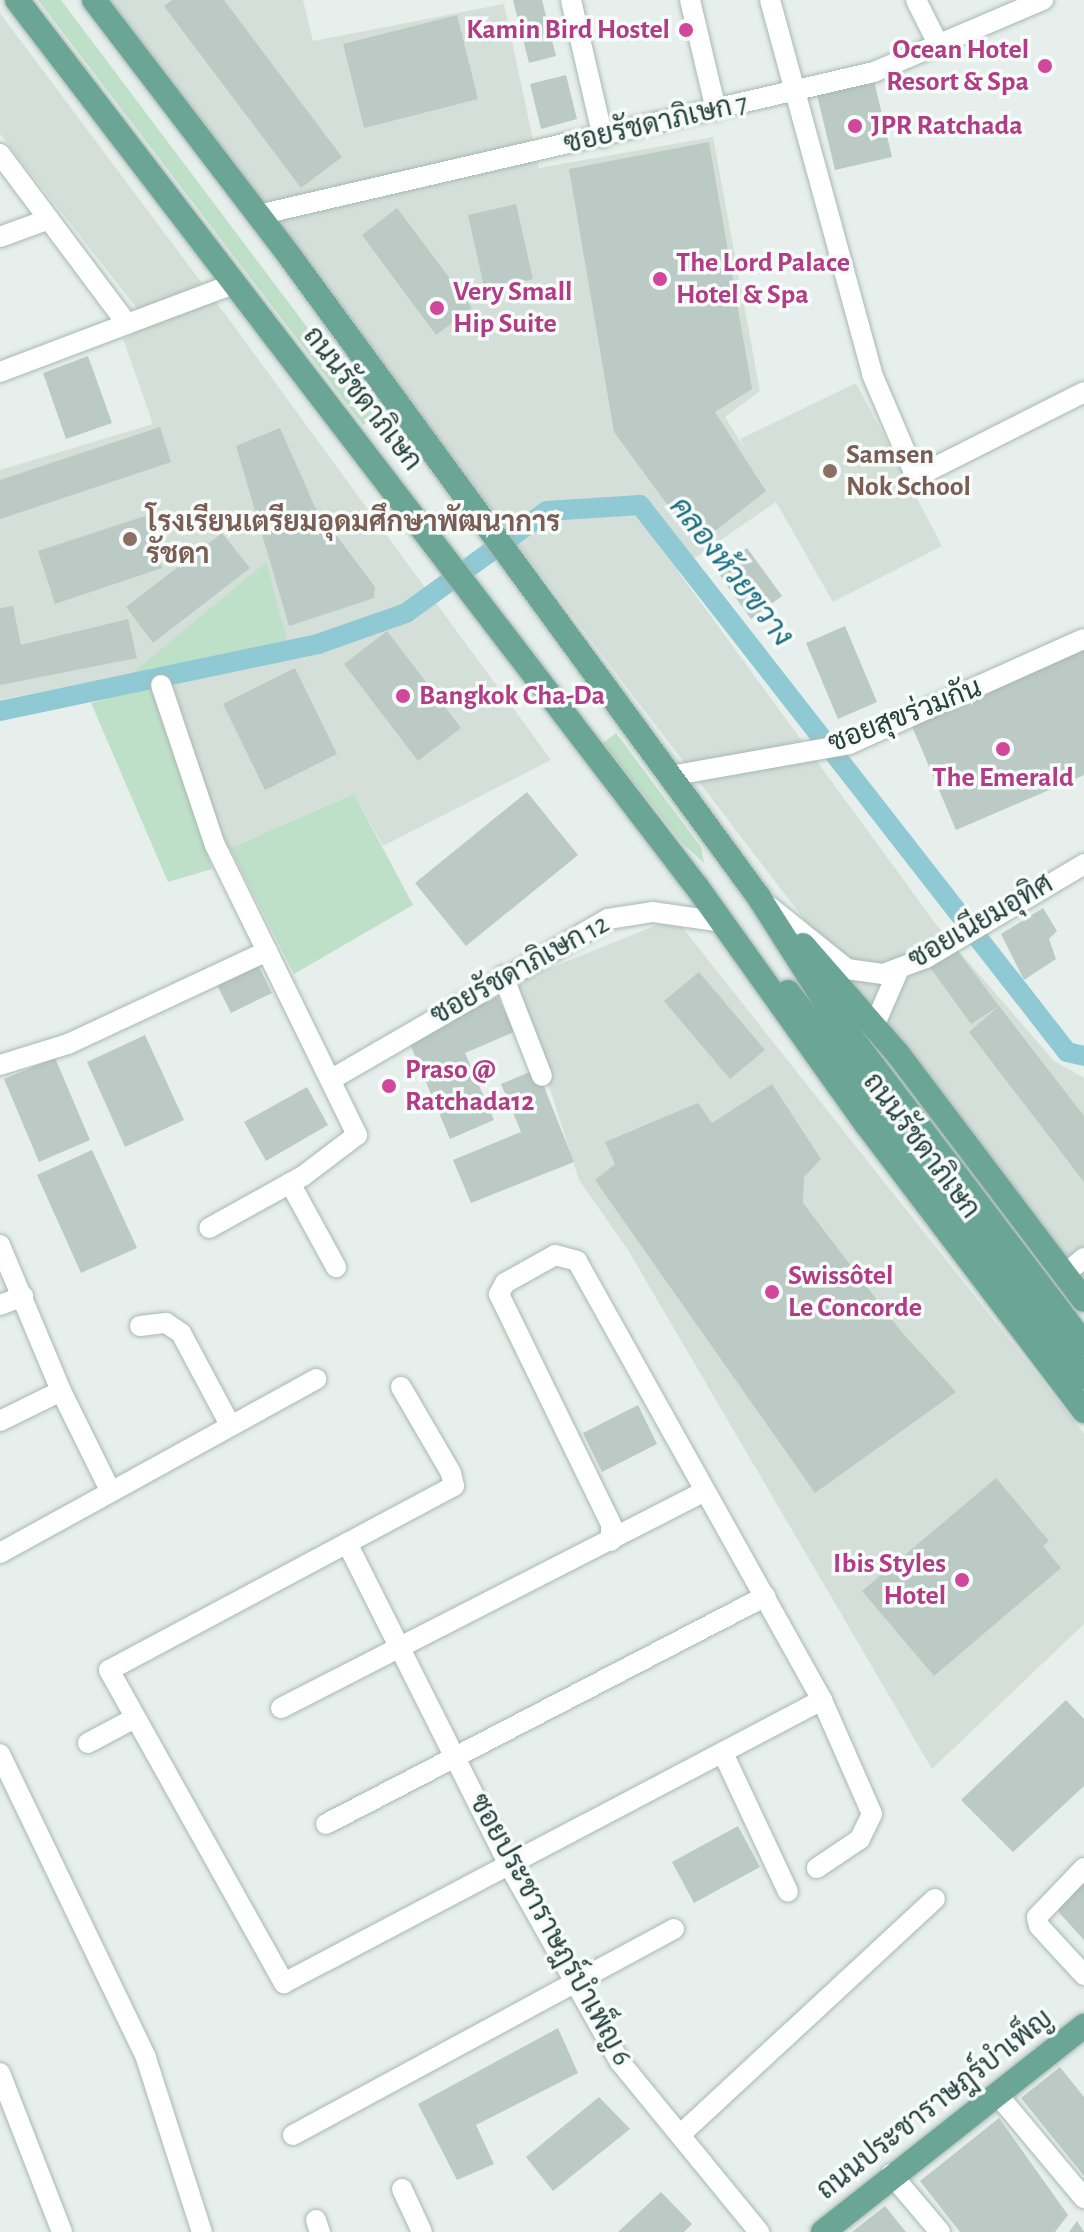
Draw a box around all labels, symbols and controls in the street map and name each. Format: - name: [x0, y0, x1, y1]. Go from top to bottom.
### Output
- place label: Kamin Bird Hostel: [466, 13, 670, 47]
- marker: Kamin Bird Hostel: [677, 21, 695, 39]
- place label: Ocean Hotel Resort & Spa: [886, 33, 1029, 99]
- marker: Ocean Hotel Resort & Spa: [1036, 57, 1054, 75]
- street label: ซอยรัชดาภิเษก 7: [561, 87, 751, 161]
- place label: JPR Ratchada: [871, 109, 1023, 143]
- marker: JPR Ratchada: [846, 117, 864, 135]
- place label: The Lord Palace Hotel & Spa: [676, 246, 850, 312]
- marker: The Lord Palace Hotel & Spa: [651, 270, 669, 288]
- place label: Very Small Hip Suite: [453, 275, 572, 341]
- marker: Very Small Hip Suite: [428, 299, 446, 317]
- street label: ถนนรัชดาภิเษก: [295, 320, 429, 478]
- place label: Samsen Nok School: [846, 438, 971, 504]
- marker: Samsen Nok School: [821, 462, 839, 480]
- water label: คลองห้วยขวาง: [662, 490, 800, 654]
- place label: โรงเรียนเตรียมอุดมศึกษาพัฒนาการ รัชดา: [146, 506, 560, 572]
- marker: โรงเรียนเตรียมอุดมศึกษาพัฒนาการ รัชดา: [121, 530, 139, 548]
- street label: ซอยสุขร่วมกัน: [824, 671, 986, 761]
- place label: Bangkok Cha-Da: [419, 679, 605, 713]
- marker: Bangkok Cha-Da: [394, 687, 412, 705]
- marker: The Emerald: [994, 740, 1012, 758]
- place label: The Emerald: [932, 761, 1074, 795]
- street label: ซอยเนียมอุทิศ: [903, 867, 1059, 977]
- street label: ซอยรัชดาภิเษก 12: [425, 907, 615, 1033]
- place label: Praso @ Ratchada12: [405, 1053, 534, 1119]
- street label: ถนนรัชดาภิเษก: [855, 1067, 987, 1225]
- marker: Praso @ Ratchada12: [380, 1077, 398, 1095]
- place label: Swissôtel Le Concorde: [788, 1259, 922, 1325]
- marker: Swissôtel Le Concorde: [763, 1283, 781, 1301]
- place label: Ibis Styles Hotel: [833, 1547, 946, 1613]
- marker: Ibis Styles Hotel: [953, 1571, 971, 1589]
- street label: ซอยประชาราษฎร์บำเพ็ญ 6: [461, 1788, 639, 2072]
- street label: ถนนประชาราษฎร์บำเพ็ญ: [810, 2003, 1060, 2207]

